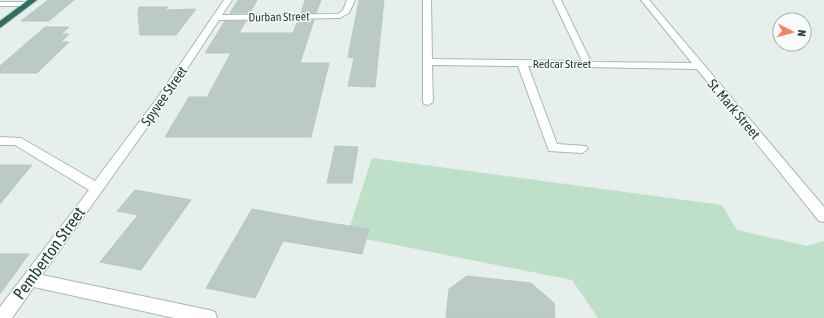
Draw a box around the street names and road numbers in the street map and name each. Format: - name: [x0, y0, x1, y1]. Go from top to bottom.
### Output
- street label: Durban Street: [248, 9, 310, 25]
- street label: Redcar Street: [533, 57, 592, 71]
- street label: Spyvee Street: [138, 63, 190, 129]
- street label: St. Mark Street: [704, 76, 764, 142]
- street label: Pemberton Street: [9, 203, 89, 303]

